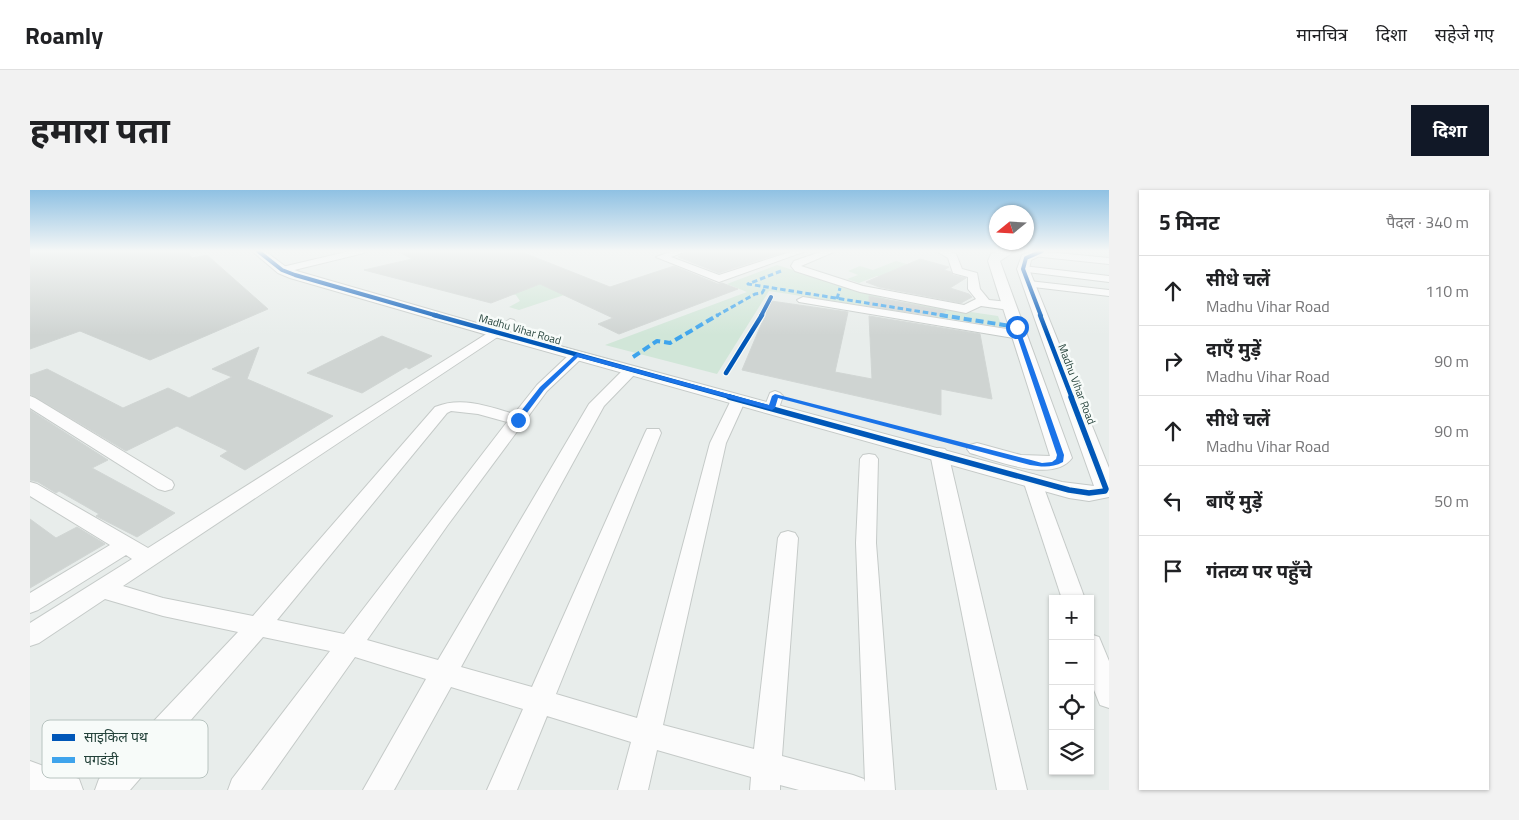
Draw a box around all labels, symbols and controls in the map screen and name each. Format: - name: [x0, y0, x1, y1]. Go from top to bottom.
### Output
- text: Roamly: [25, 17, 103, 53]
- text: मानचित्र: [1296, 21, 1348, 48]
- text: दिशा: [1376, 21, 1407, 48]
- text: सहेजे गए: [1435, 21, 1494, 48]
- text: हमारा पता: [30, 103, 170, 157]
- button: दिशा: [1411, 105, 1489, 156]
- north arrow: [989, 205, 1034, 250]
- text: 5 मिनट: [1159, 206, 1219, 238]
- text: पैदल · 340 m: [1386, 210, 1469, 234]
- text: सीधे चलें: [1206, 264, 1270, 293]
- icon: ahead: [1159, 277, 1187, 305]
- text: 110 m: [1425, 279, 1469, 303]
- text: Madhu Vihar Road: [1206, 294, 1330, 318]
- street label: Madhu Vihar Road: [477, 310, 563, 348]
- route start: [1006, 316, 1029, 339]
- text: दाएँ मुड़ें: [1206, 334, 1261, 363]
- street label: Madhu Vihar Road: [1054, 341, 1100, 427]
- icon: right: [1159, 347, 1187, 375]
- text: 90 m: [1434, 349, 1469, 373]
- text: Madhu Vihar Road: [1206, 364, 1330, 388]
- text: सीधे चलें: [1206, 404, 1270, 433]
- route end: [507, 409, 530, 432]
- icon: ahead: [1159, 417, 1187, 445]
- text: 90 m: [1434, 419, 1469, 443]
- text: Madhu Vihar Road: [1206, 434, 1330, 458]
- text: बाएँ मुड़ें: [1206, 486, 1262, 515]
- icon: left: [1159, 487, 1187, 515]
- text: 50 m: [1434, 489, 1469, 513]
- text: गंतव्य पर पहुँचे: [1206, 556, 1312, 585]
- icon: arrive: [1159, 557, 1187, 585]
- map controls: [1049, 595, 1094, 775]
- button: +: [1049, 595, 1094, 640]
- button: −: [1049, 640, 1094, 685]
- button: locate: [1049, 685, 1094, 730]
- legend: [42, 720, 208, 778]
- text: साइकिल पथ: [84, 726, 149, 747]
- button: layers: [1049, 730, 1094, 775]
- text: पगडंडी: [84, 749, 119, 770]

